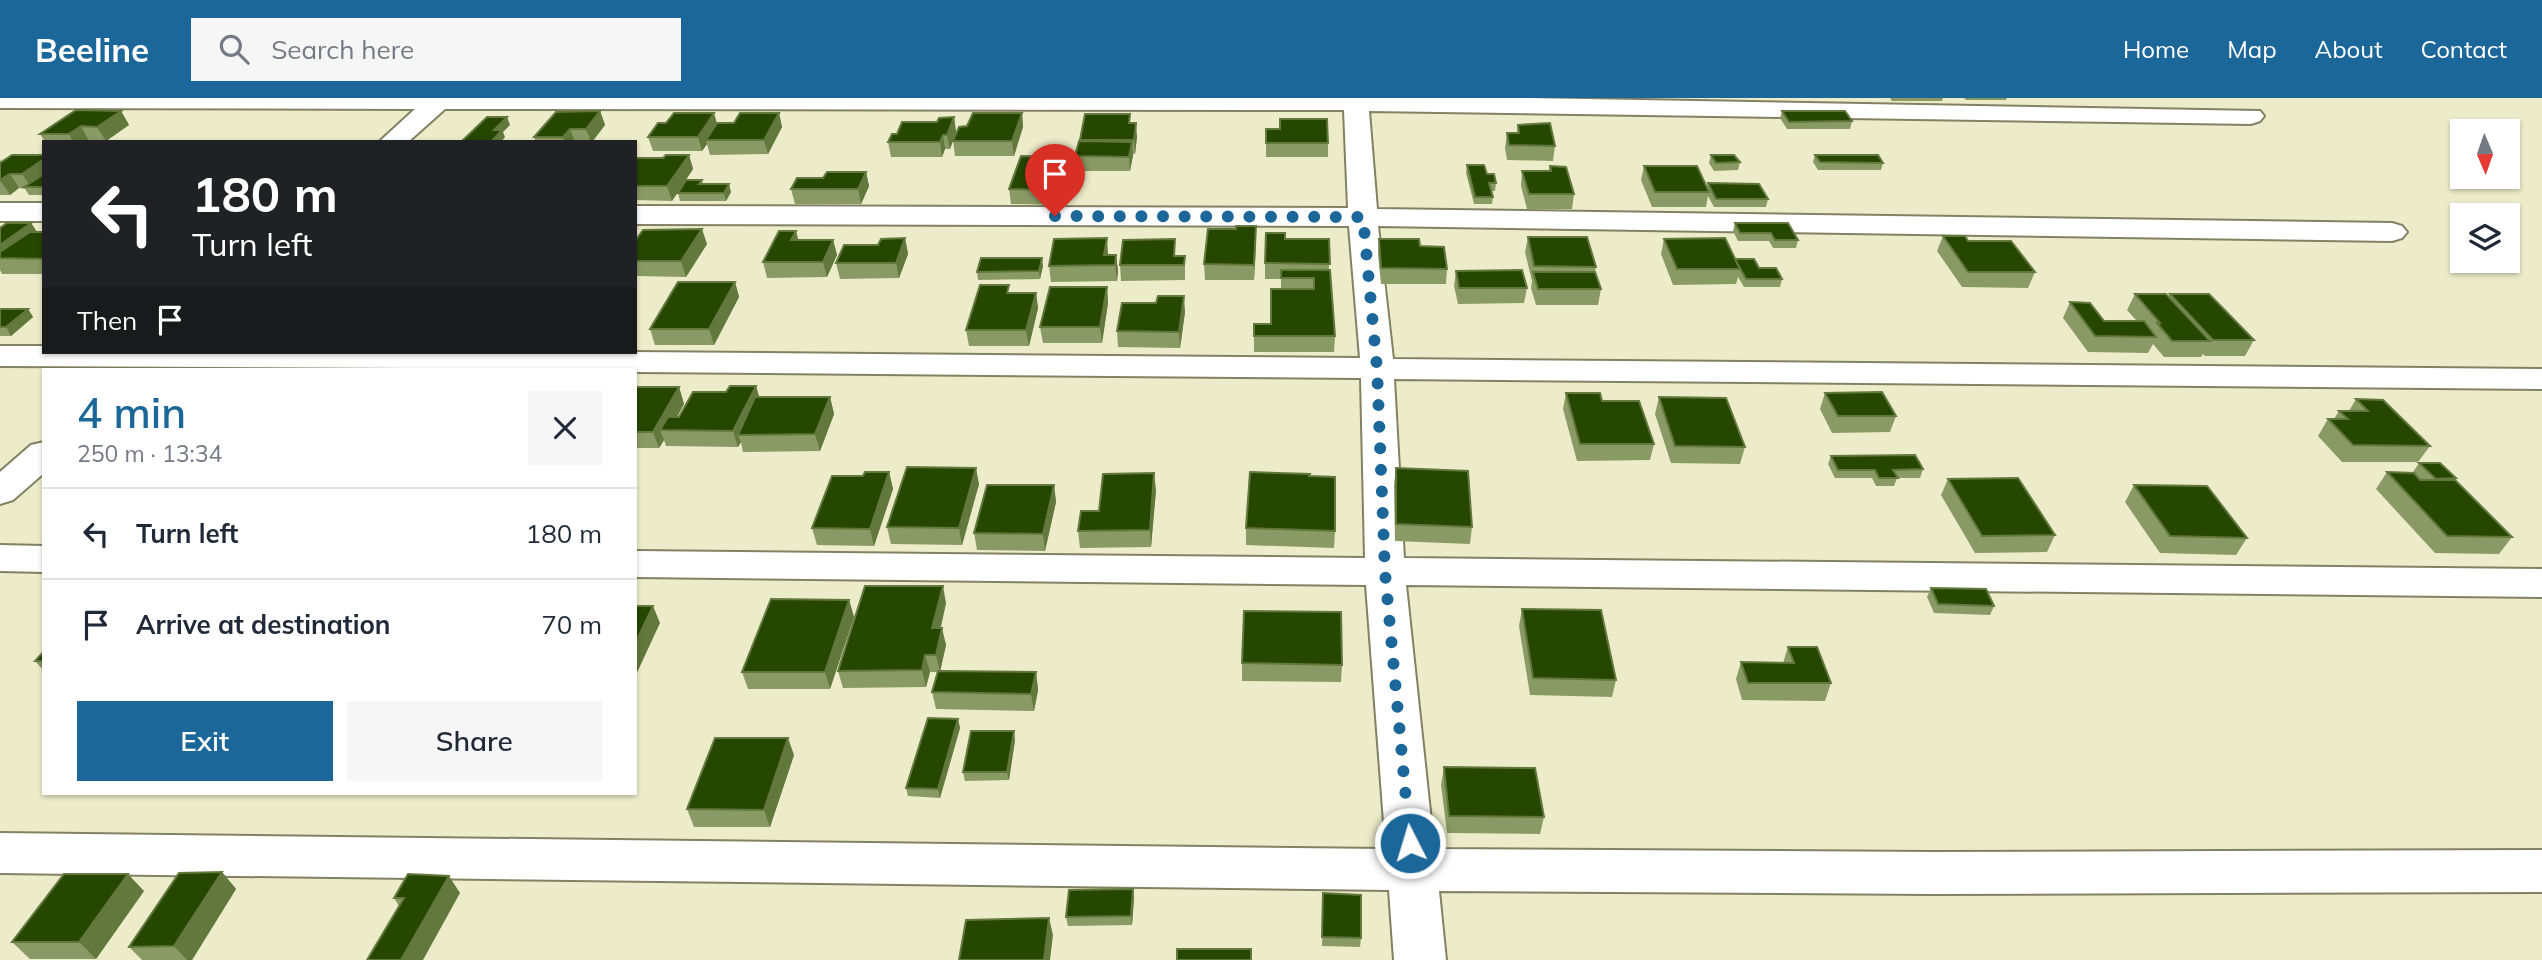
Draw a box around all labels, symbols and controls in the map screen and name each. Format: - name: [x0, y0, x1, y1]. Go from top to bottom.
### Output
- search box: [191, 18, 681, 81]
- text: Beeline: [35, 29, 149, 70]
- icon: search: [215, 30, 253, 68]
- text: Search here: [271, 33, 414, 66]
- text: Home: [2123, 34, 2189, 64]
- text: Map: [2227, 34, 2277, 64]
- text: About: [2315, 34, 2383, 64]
- text: Contact: [2421, 34, 2507, 64]
- north arrow: [2450, 119, 2520, 189]
- map controls: [2450, 119, 2520, 273]
- pin: [1025, 144, 1085, 216]
- icon: arrive: [1036, 155, 1074, 193]
- text: 180 m: [192, 163, 338, 224]
- icon: left: [77, 168, 168, 259]
- button: layers: [2450, 203, 2520, 273]
- text: Turn left: [192, 224, 312, 264]
- icon: arrive: [151, 301, 189, 339]
- text: Then: [77, 304, 137, 337]
- text: 4 min: [77, 386, 186, 439]
- button: close: [528, 391, 602, 465]
- text: 250 m · 13:34: [77, 439, 222, 468]
- icon: left: [77, 515, 115, 553]
- text: Turn left: [136, 517, 238, 550]
- text: 180 m: [526, 517, 602, 550]
- icon: arrive: [77, 606, 115, 644]
- text: Arrive at destination: [136, 608, 391, 641]
- text: 70 m: [541, 608, 602, 641]
- button: Exit: [77, 701, 333, 781]
- button: Share: [347, 701, 602, 781]
- position arrow: [1373, 806, 1447, 880]

